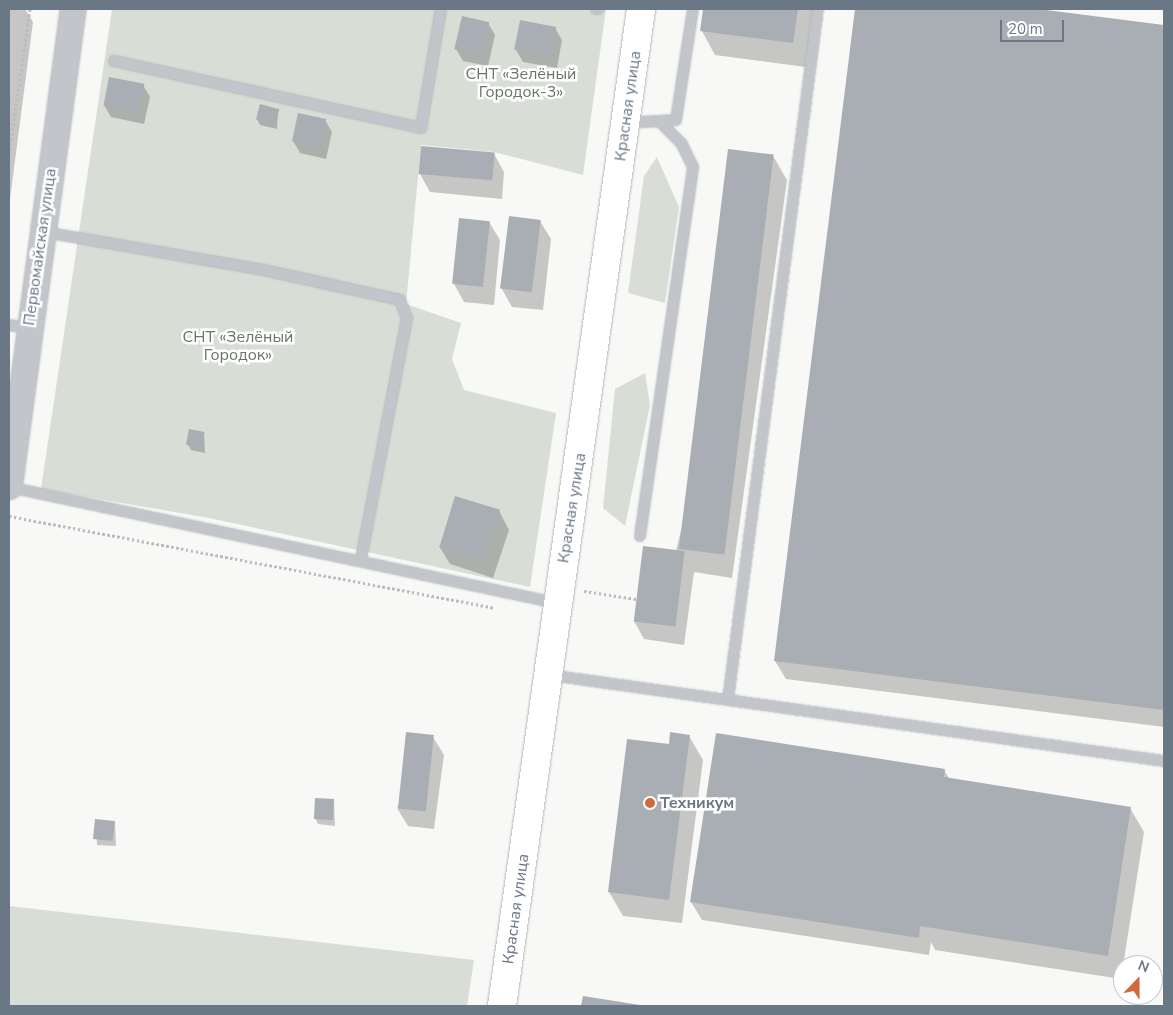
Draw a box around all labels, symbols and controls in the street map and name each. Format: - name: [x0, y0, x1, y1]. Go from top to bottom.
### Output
- scale bar: [1003, 10, 1067, 42]
- text: 20 m: [1008, 19, 1043, 39]
- street label: Красная улица: [611, 50, 645, 162]
- park label: СНТ «Зелёный Городок-3»: [466, 64, 576, 102]
- street label: Первомайская улица: [19, 167, 61, 327]
- park label: СНТ «Зелёный Городок»: [183, 327, 293, 365]
- street label: Красная улица: [554, 452, 590, 564]
- place label: Техникум: [660, 793, 734, 813]
- marker: Техникум: [644, 797, 656, 809]
- street label: Красная улица: [499, 853, 533, 965]
- north arrow: [1113, 955, 1163, 1005]
- text: N: [1135, 956, 1152, 977]

